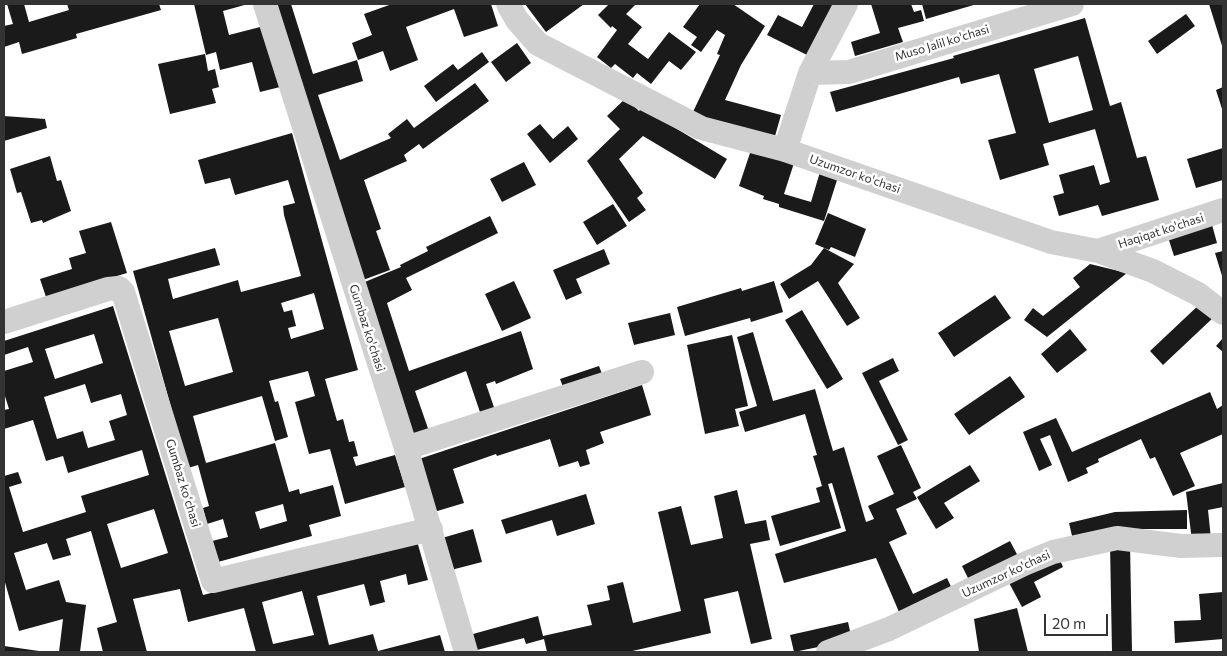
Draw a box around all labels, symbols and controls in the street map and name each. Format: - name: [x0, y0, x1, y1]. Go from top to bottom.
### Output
- street label: Muso Jalil ko'chasi: [893, 22, 991, 64]
- street label: Uzumzor ko'chasi: [807, 152, 903, 196]
- street label: Haqiqat ko'chasi: [1116, 210, 1206, 252]
- street label: Gumbaz ko'chasi: [346, 282, 388, 374]
- street label: Gumbaz koʻchasi: [163, 437, 203, 529]
- street label: Uzumzor ko'chasi: [960, 547, 1052, 601]
- scale bar: [1047, 604, 1111, 636]
- text: 20 m: [1052, 614, 1086, 632]

